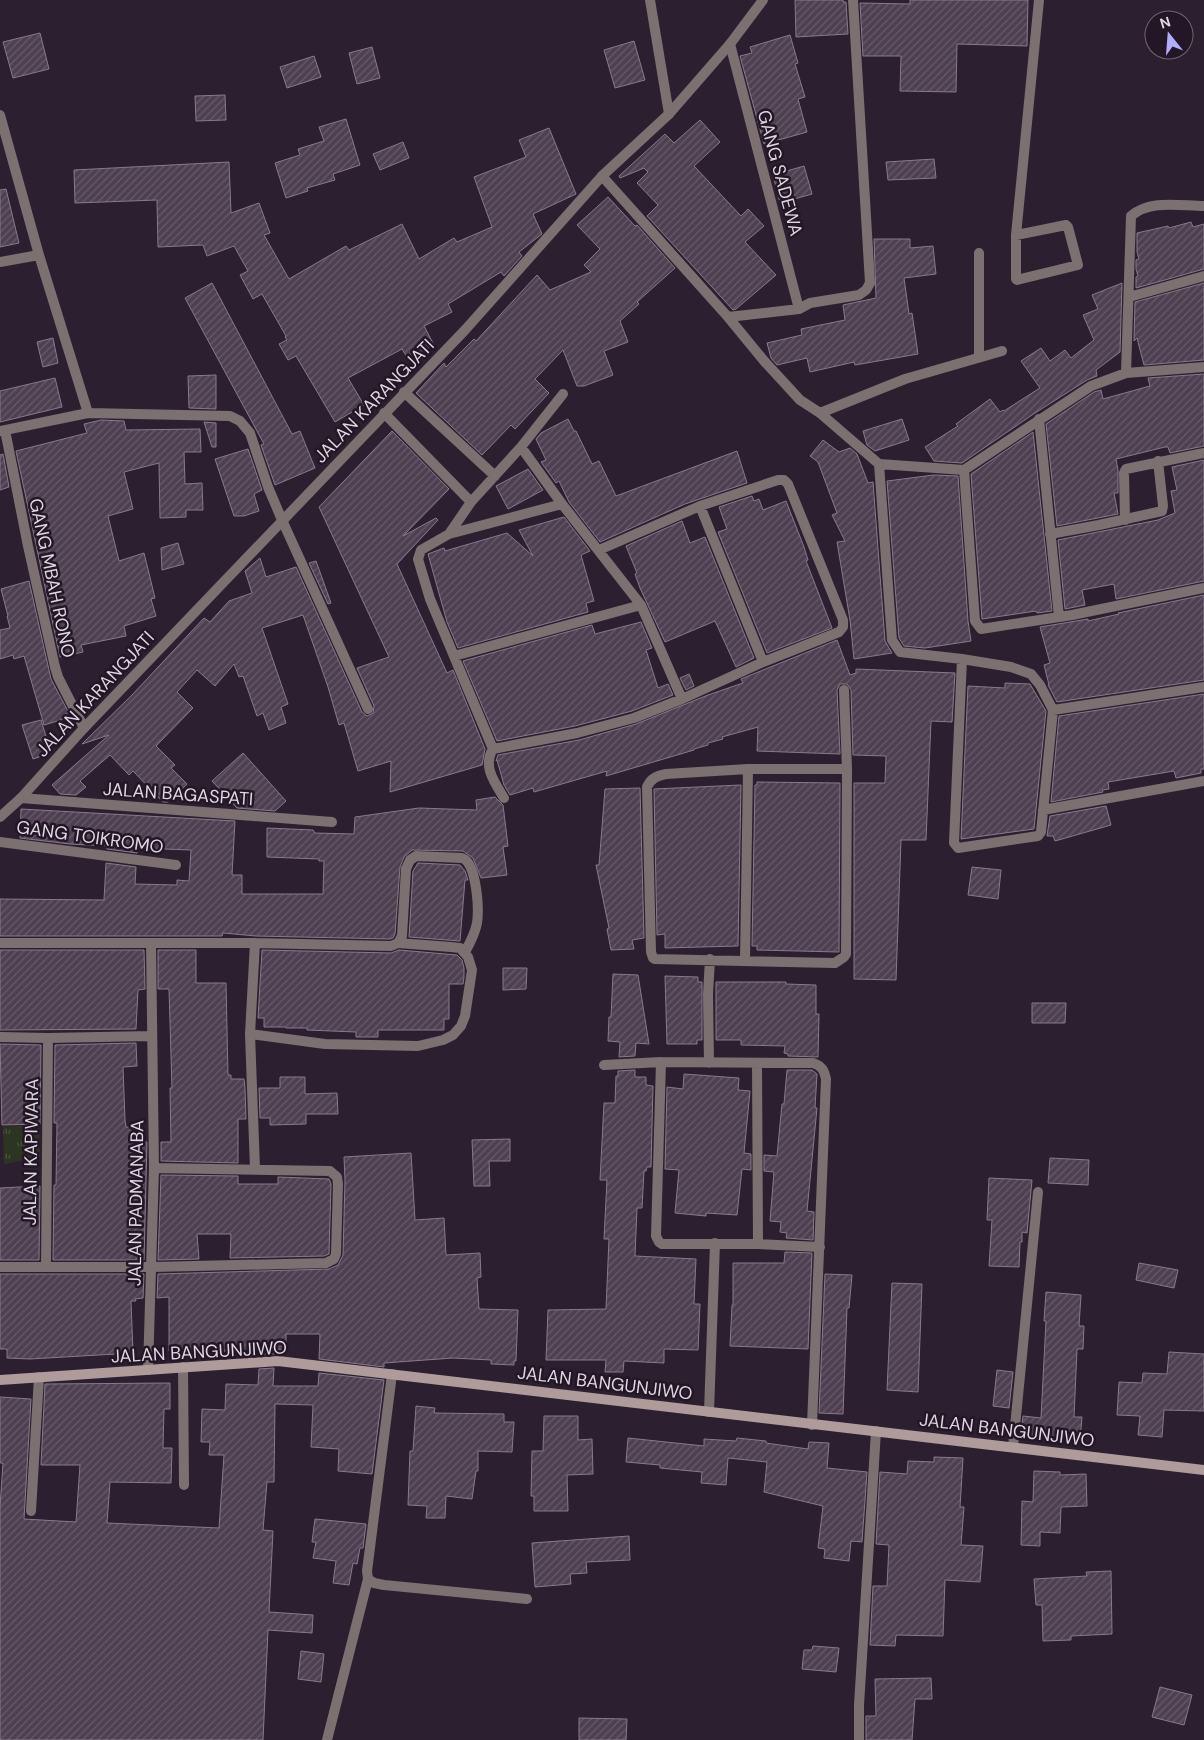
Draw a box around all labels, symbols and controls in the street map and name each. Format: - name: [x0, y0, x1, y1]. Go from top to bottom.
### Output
- north arrow: [1144, 10, 1194, 60]
- text: N: [1158, 12, 1173, 33]
- street label: GANG SADEWA: [752, 107, 808, 239]
- street label: JALAN KARANGJATI: [309, 334, 439, 468]
- street label: GANG MBAH RONO: [23, 496, 81, 660]
- street label: JALAN KARANGJATI: [30, 626, 160, 762]
- street label: JALAN BAGASPATI: [102, 777, 254, 811]
- street label: GANG TOIKROMO: [15, 815, 165, 859]
- street label: JALAN KAPIWARA: [18, 1078, 44, 1226]
- street label: JALAN PADMANABA: [123, 1120, 149, 1286]
- street label: JALAN BANGUNJIWO: [110, 1335, 288, 1369]
- street label: JALAN BANGUNJIWO: [516, 1360, 694, 1406]
- street label: JALAN BANGUNJIWO: [918, 1407, 1096, 1453]

